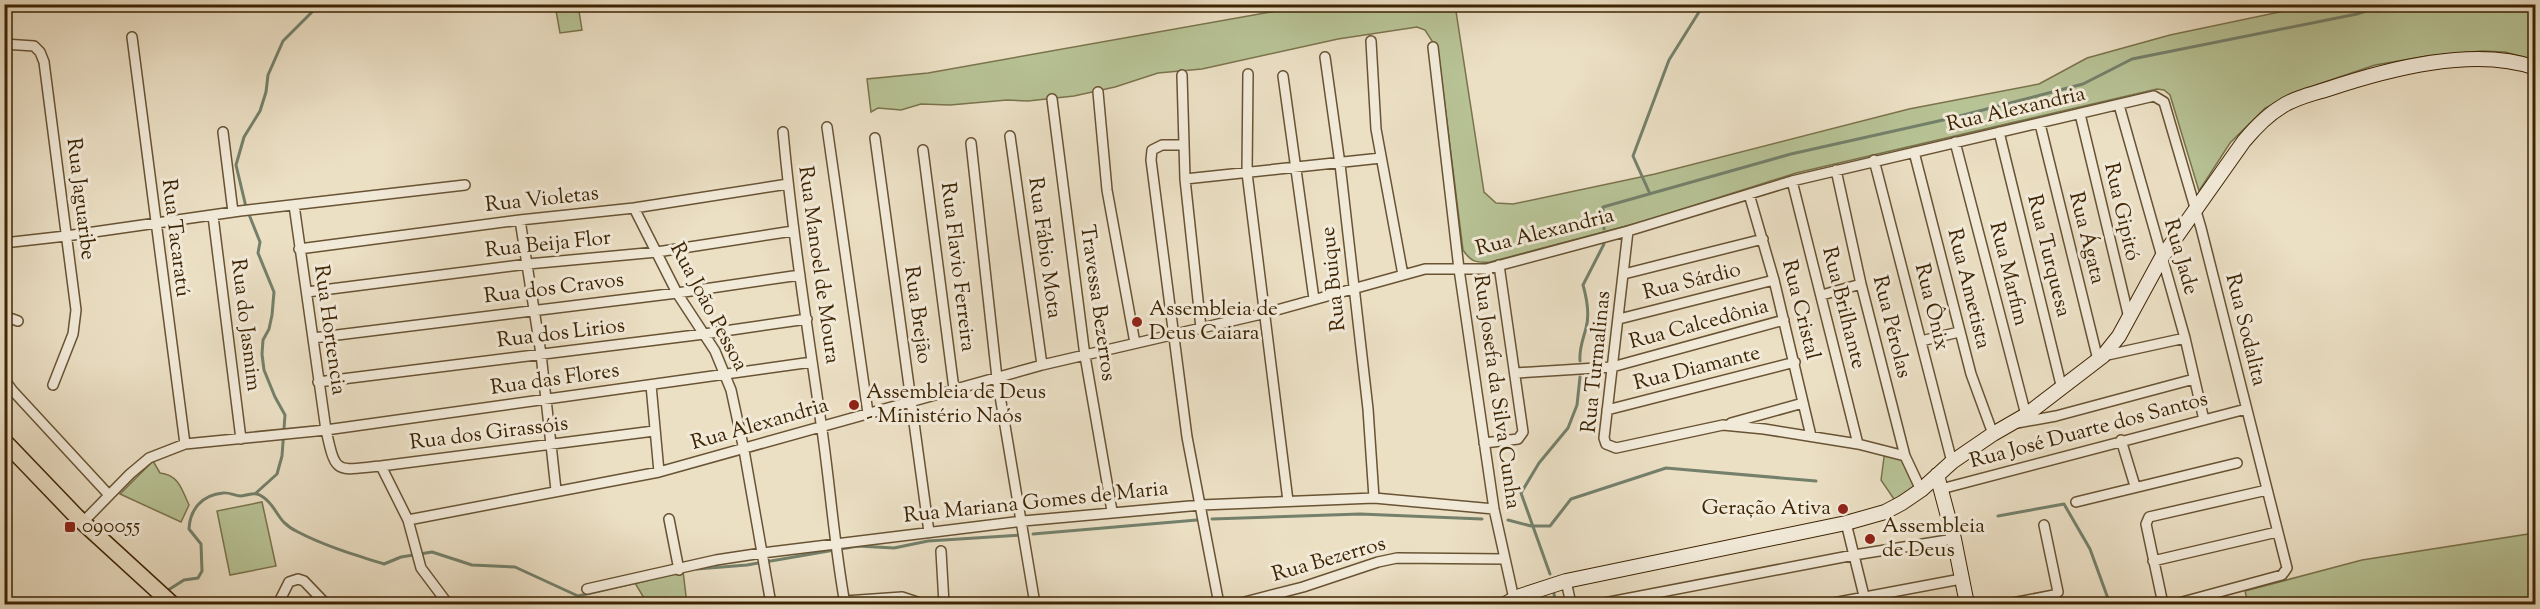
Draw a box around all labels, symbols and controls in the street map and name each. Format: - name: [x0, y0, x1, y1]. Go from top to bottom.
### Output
- street label: Rua Alexandria: [1944, 79, 2089, 141]
- street label: Rua Jaguaribe: [58, 136, 102, 262]
- street label: Rua Gipitó: [2095, 160, 2147, 264]
- street label: Rua Manoel de Moura: [789, 164, 847, 366]
- street label: Rua Fábio Mota: [1019, 176, 1069, 321]
- street label: Rua Tacaratú: [153, 177, 197, 299]
- street label: Rua Violetas: [484, 179, 600, 221]
- street label: Rua Flavio Ferreira: [932, 181, 982, 354]
- street label: Rua Ágata: [2060, 189, 2112, 288]
- street label: Rua Turquesa: [2018, 192, 2078, 321]
- street label: Rua Alexandria: [1473, 201, 1618, 265]
- street label: Rua Jade: [2155, 216, 2205, 298]
- street label: Rua Marfim: [1981, 219, 2035, 329]
- street label: Rua Beija Flor: [484, 223, 612, 267]
- street label: Travessa Bezerros: [1071, 223, 1123, 383]
- street label: Rua Buique: [1314, 225, 1354, 333]
- street label: Rua Ametista: [1939, 226, 1997, 353]
- street label: Rua João Pessoa: [661, 237, 755, 377]
- street label: Rua Brilhante: [1813, 244, 1873, 372]
- street label: Rua Sárdio: [1640, 255, 1744, 309]
- street label: Rua do Jasmim: [222, 257, 268, 393]
- street label: Rua Cristal: [1773, 257, 1827, 363]
- street label: Rua Ônix: [1906, 260, 1956, 354]
- street label: Rua Hortencia: [305, 263, 353, 397]
- street label: Rua Brejão: [895, 264, 939, 366]
- street label: Rua dos Cravos: [482, 266, 626, 312]
- street label: Rua Sodalita: [2217, 271, 2274, 390]
- street label: Rua Josefa da Silva Cunha: [1465, 273, 1527, 511]
- street label: Rua Pérolas: [1864, 273, 1918, 381]
- street label: Rua Turmalinas: [1575, 289, 1619, 435]
- street label: Rua Calcedônia: [1626, 292, 1772, 358]
- place label: Assembleia de Deus Caiara: [1149, 295, 1278, 349]
- street label: Rua dos Lirios: [495, 311, 627, 357]
- marker: Assembleia de Deus Caiara: [1130, 315, 1144, 329]
- street label: Rua Diamante: [1631, 339, 1763, 399]
- street label: Rua das Flores: [489, 356, 621, 404]
- place label: Assembleia de Deus - Ministério Naós: [866, 378, 1046, 432]
- street label: Rua José Duarte dos Santos: [1967, 385, 2211, 477]
- street label: Rua Alexandria: [688, 391, 832, 459]
- marker: Assembleia de Deus - Ministério Naós: [847, 398, 861, 412]
- street label: Rua dos Girassóis: [408, 409, 570, 459]
- street label: Rua Mariana Gomes de Maria: [902, 474, 1170, 532]
- place label: Geração Ativa: [1701, 494, 1831, 524]
- marker: Geração Ativa: [1836, 502, 1850, 516]
- place label: 090055: [82, 512, 140, 542]
- place label: Assembleia de Deus: [1882, 512, 1985, 566]
- marker: 090055: [63, 520, 77, 534]
- street label: Rua Bezerros: [1269, 529, 1389, 591]
- marker: Assembleia de Deus: [1863, 532, 1877, 546]

